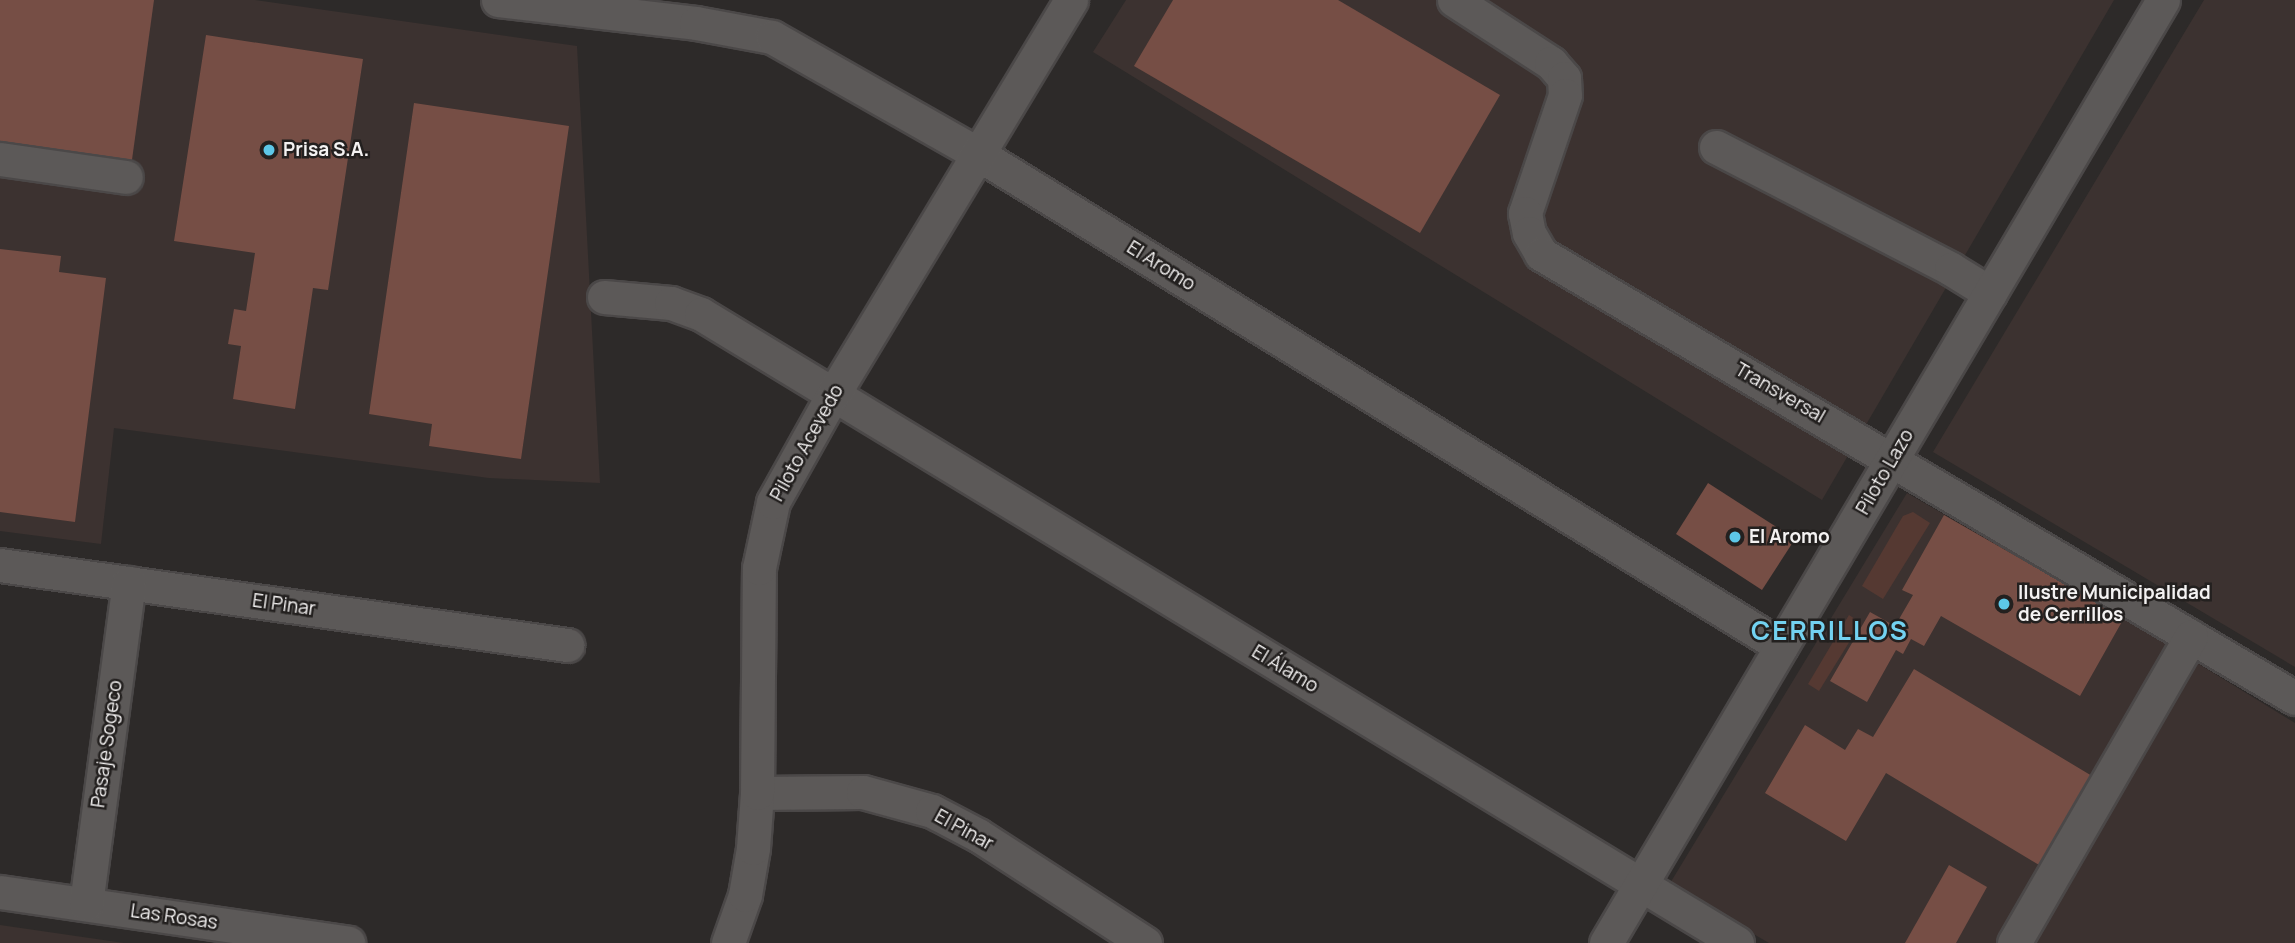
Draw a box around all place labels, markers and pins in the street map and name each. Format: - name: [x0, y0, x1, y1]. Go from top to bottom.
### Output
- place label: Prisa S.A.: [283, 139, 369, 161]
- marker: Prisa S.A.: [261, 142, 277, 158]
- place label: El Aromo: [1749, 526, 1830, 548]
- marker: El Aromo: [1727, 529, 1743, 545]
- place label: Ilustre Municipalidad de Cerrillos: [2018, 582, 2211, 626]
- marker: Ilustre Municipalidad de Cerrillos: [1996, 596, 2012, 612]

